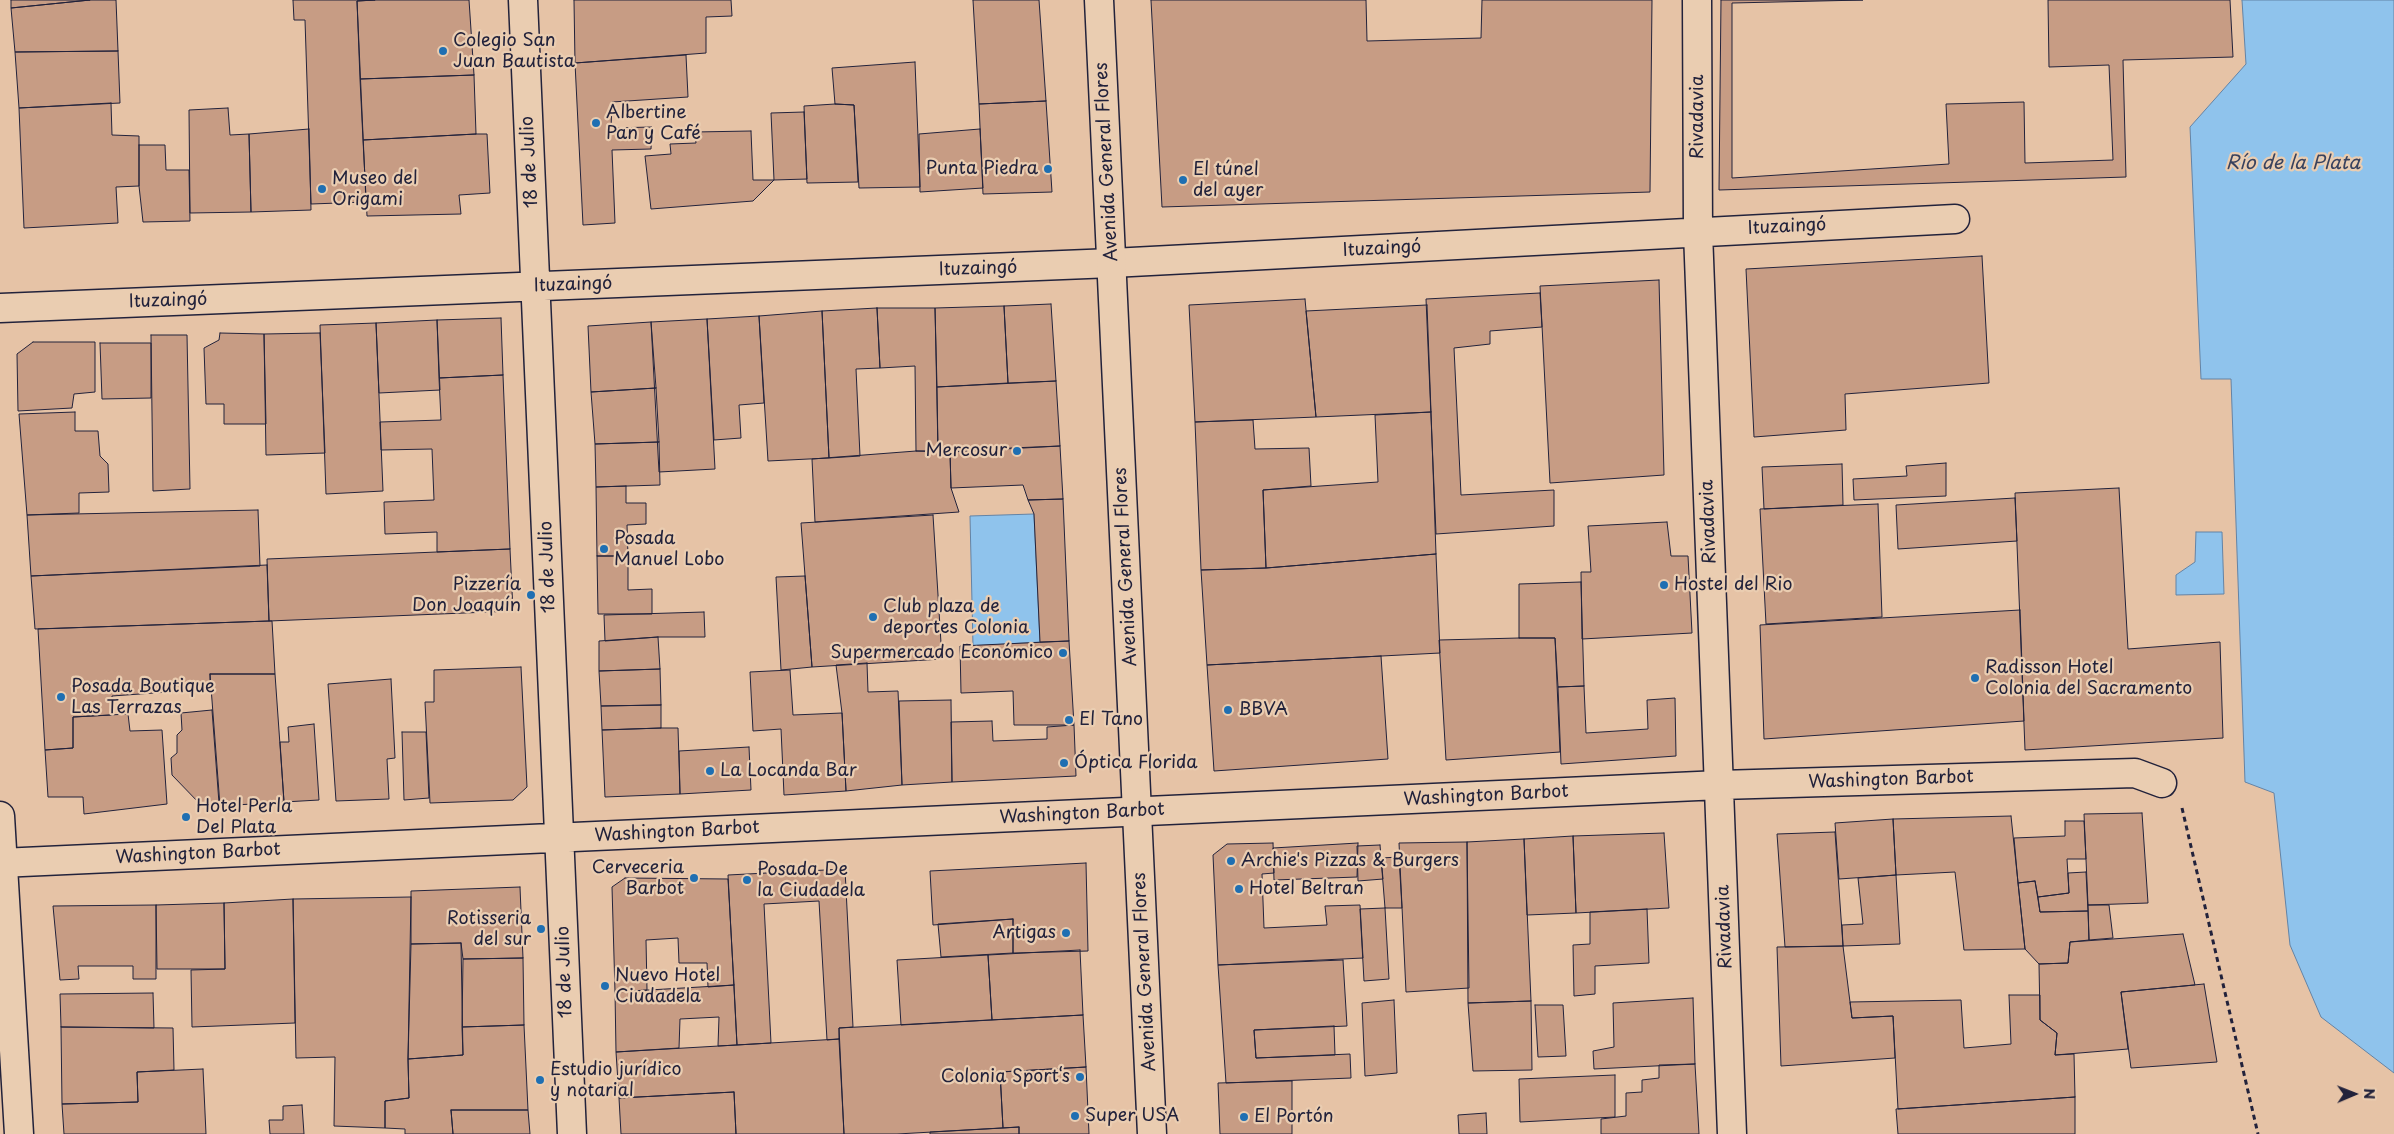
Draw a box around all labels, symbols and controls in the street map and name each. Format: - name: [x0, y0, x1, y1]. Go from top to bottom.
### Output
- place label: Colegio San Juan Bautista: [453, 30, 575, 72]
- marker: Colegio San Juan Bautista: [437, 45, 449, 57]
- street label: Avenida General Flores: [1091, 62, 1123, 262]
- street label: Rivadavia: [1687, 75, 1709, 159]
- place label: Albertine Pan y Café: [606, 102, 701, 144]
- street label: 18 de Julio: [517, 115, 543, 209]
- marker: Albertine Pan y Café: [590, 117, 602, 129]
- water label: Río de la Plata: [2226, 153, 2360, 175]
- place label: Punta Piedra: [926, 158, 1038, 180]
- place label: El túnel del ayer: [1193, 159, 1263, 202]
- marker: Punta Piedra: [1042, 163, 1054, 175]
- place label: Museo del Origami: [332, 168, 418, 210]
- marker: El túnel del ayer: [1177, 174, 1189, 186]
- marker: Museo del Origami: [316, 183, 328, 195]
- street label: Ituzaingó: [1747, 214, 1827, 240]
- street label: Ituzaingó: [1342, 236, 1422, 262]
- street label: Ituzaingó: [938, 257, 1018, 281]
- street label: Ituzaingó: [533, 273, 613, 297]
- street label: Ituzaingó: [128, 289, 208, 313]
- place label: Mercosur: [925, 440, 1007, 462]
- marker: Mercosur: [1011, 445, 1023, 457]
- street label: Avenida General Flores: [1110, 467, 1142, 667]
- street label: Rivadavia: [1697, 479, 1721, 565]
- street label: 18 de Julio: [536, 521, 560, 613]
- place label: Posada Manuel Lobo: [614, 528, 724, 570]
- marker: Posada Manuel Lobo: [598, 543, 610, 555]
- place label: Pizzería Don Joaquín: [412, 574, 521, 616]
- place label: Hostel del Rio: [1674, 574, 1792, 596]
- marker: Hostel del Rio: [1658, 579, 1670, 591]
- marker: Pizzería Don Joaquín: [525, 589, 537, 601]
- place label: Club plaza de deportes Colonia: [883, 596, 1029, 638]
- marker: Club plaza de deportes Colonia: [867, 611, 879, 623]
- place label: Supermercado Económico: [830, 642, 1053, 664]
- marker: Supermercado Económico: [1057, 647, 1069, 659]
- place label: Radisson Hotel Colonia del Sacramento: [1985, 657, 2192, 700]
- marker: Radisson Hotel Colonia del Sacramento: [1969, 672, 1981, 684]
- place label: Posada Boutique Las Terrazas: [71, 676, 215, 719]
- marker: Posada Boutique Las Terrazas: [55, 691, 67, 703]
- place label: BBVA: [1238, 699, 1288, 721]
- marker: BBVA: [1222, 704, 1234, 716]
- place label: El Tano: [1079, 709, 1143, 731]
- marker: El Tano: [1063, 714, 1075, 726]
- place label: Óptica Florida: [1074, 752, 1198, 774]
- marker: Óptica Florida: [1058, 757, 1070, 769]
- place label: La Locanda Bar: [720, 760, 857, 782]
- marker: La Locanda Bar: [704, 765, 716, 777]
- street label: Washington Barbot: [1808, 766, 1974, 794]
- street label: Washington Barbot: [1403, 781, 1569, 811]
- place label: Hotel Perla Del Plata: [196, 796, 292, 839]
- street label: Washington Barbot: [999, 799, 1165, 829]
- marker: Hotel Perla Del Plata: [180, 811, 192, 823]
- street label: Washington Barbot: [594, 817, 760, 847]
- street label: Washington Barbot: [115, 839, 281, 869]
- place label: Archie's Pizzas & Burgers: [1241, 850, 1459, 872]
- marker: Archie's Pizzas & Burgers: [1225, 855, 1237, 867]
- place label: Cerveceria Barbot: [592, 857, 684, 900]
- place label: Posada De la Ciudadela: [757, 859, 865, 902]
- marker: Cerveceria Barbot: [688, 872, 700, 884]
- street label: Avenida General Flores: [1129, 872, 1161, 1072]
- marker: Posada De la Ciudadela: [741, 874, 753, 886]
- place label: Hotel Beltran: [1249, 878, 1364, 900]
- marker: Hotel Beltran: [1233, 883, 1245, 895]
- street label: Rivadavia: [1713, 884, 1737, 970]
- place label: Rotisseria del sur: [447, 908, 531, 951]
- place label: Artigas: [993, 922, 1056, 944]
- marker: Rotisseria del sur: [535, 923, 547, 935]
- street label: 18 de Julio: [553, 926, 577, 1018]
- marker: Artigas: [1060, 927, 1072, 939]
- place label: Nuevo Hotel Ciudadela: [615, 965, 720, 1008]
- marker: Nuevo Hotel Ciudadela: [599, 980, 611, 992]
- place label: Estudio jurídico y notarial: [550, 1059, 681, 1102]
- place label: Colonia Sport‘s: [941, 1066, 1070, 1088]
- north arrow: [2329, 1069, 2379, 1119]
- marker: Colonia Sport‘s: [1074, 1071, 1086, 1083]
- marker: Estudio jurídico y notarial: [534, 1074, 546, 1086]
- text: N: [2359, 1088, 2380, 1099]
- place label: Super USA: [1085, 1105, 1179, 1127]
- place label: El Portón: [1254, 1106, 1334, 1128]
- marker: Super USA: [1069, 1110, 1081, 1122]
- marker: El Portón: [1238, 1111, 1250, 1123]

